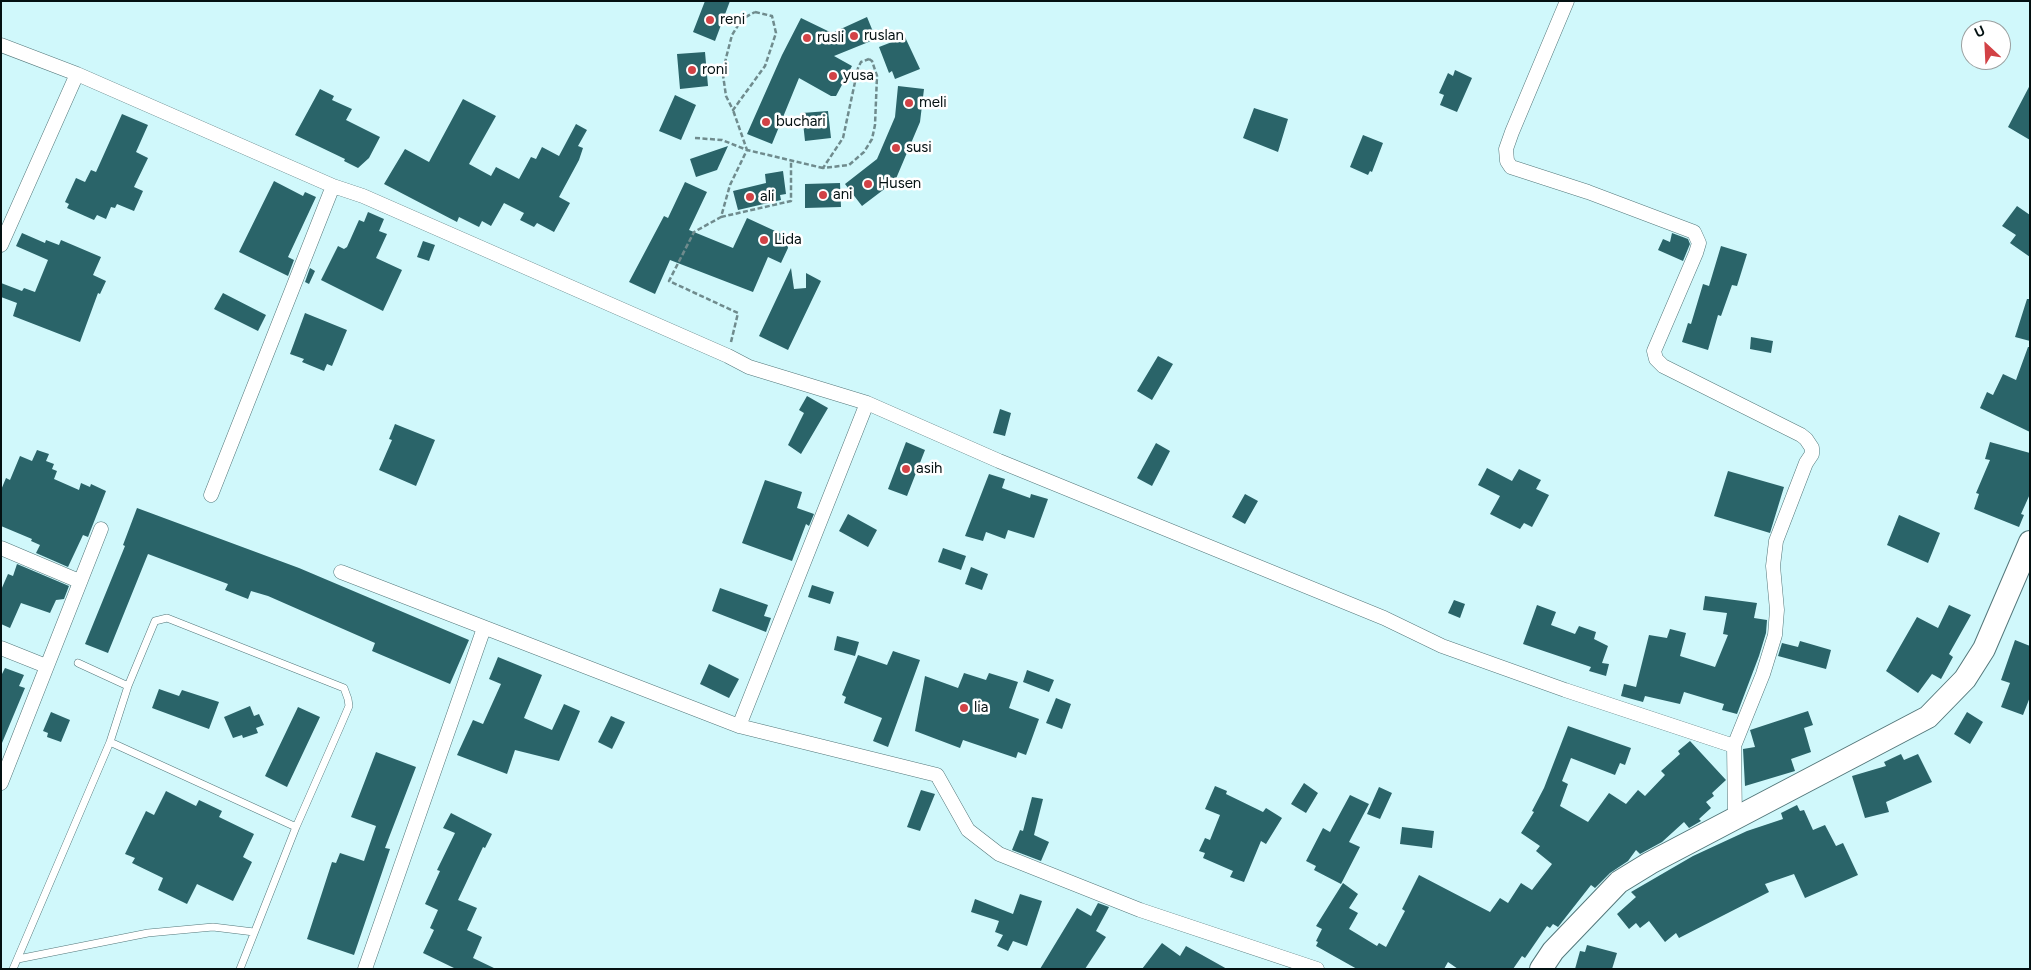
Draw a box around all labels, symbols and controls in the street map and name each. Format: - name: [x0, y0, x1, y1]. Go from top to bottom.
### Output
- place label: reni: [720, 11, 745, 29]
- marker: reni: [704, 14, 716, 26]
- north arrow: [1961, 20, 2011, 70]
- text: U: [1972, 22, 1988, 42]
- place label: ruslan: [864, 27, 904, 45]
- place label: rusli: [817, 29, 844, 47]
- marker: ruslan: [848, 30, 860, 42]
- marker: rusli: [801, 32, 813, 44]
- place label: roni: [702, 61, 728, 79]
- marker: roni: [686, 64, 698, 76]
- place label: yusa: [843, 67, 874, 85]
- marker: yusa: [827, 70, 839, 82]
- place label: meli: [919, 94, 947, 112]
- marker: meli: [903, 97, 915, 109]
- place label: buchari: [776, 113, 826, 131]
- marker: buchari: [760, 116, 772, 128]
- place label: susi: [906, 139, 932, 157]
- marker: susi: [890, 142, 902, 154]
- place label: Husen: [878, 175, 921, 193]
- marker: Husen: [862, 178, 874, 190]
- place label: ani: [833, 186, 852, 204]
- place label: ali: [760, 188, 774, 206]
- marker: ani: [817, 189, 829, 201]
- marker: ali: [744, 191, 756, 203]
- place label: Lida: [774, 231, 802, 249]
- marker: Lida: [758, 234, 770, 246]
- place label: asih: [916, 460, 942, 478]
- marker: asih: [900, 463, 912, 475]
- place label: lia: [974, 699, 988, 717]
- marker: lia: [958, 702, 970, 714]

